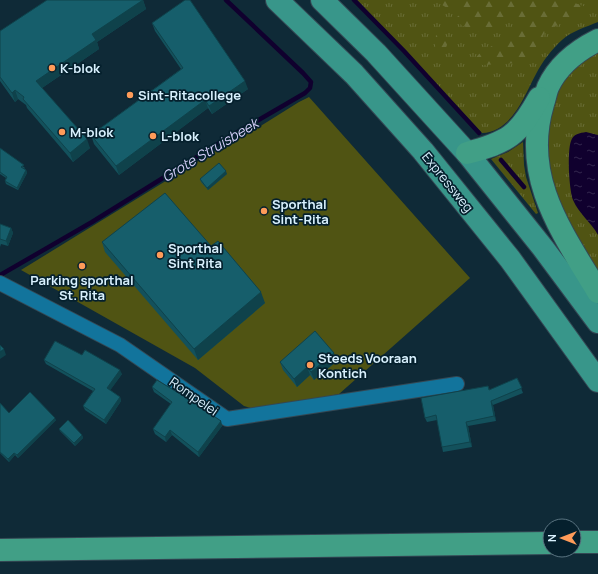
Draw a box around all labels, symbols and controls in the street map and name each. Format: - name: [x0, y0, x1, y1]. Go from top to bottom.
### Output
- place label: K-blok: [60, 59, 101, 77]
- marker: K-blok: [47, 63, 57, 73]
- place label: Sint-Ritacollege: [138, 86, 241, 104]
- marker: Sint-Ritacollege: [125, 90, 135, 100]
- water label: Grote Struisbeek: [158, 112, 263, 186]
- place label: M-blok: [70, 123, 114, 141]
- marker: M-blok: [57, 127, 67, 137]
- place label: L-blok: [161, 127, 200, 145]
- marker: L-blok: [148, 131, 158, 141]
- street label: Expressweg: [418, 148, 478, 216]
- place label: Sporthal Sint-Rita: [272, 195, 329, 228]
- marker: Sporthal Sint-Rita: [259, 206, 269, 216]
- place label: Sporthal Sint Rita: [168, 239, 223, 272]
- marker: Sporthal Sint Rita: [155, 250, 165, 260]
- marker: Parking sporthal St. Rita: [77, 261, 87, 271]
- place label: Parking sporthal St. Rita: [30, 271, 134, 304]
- place label: Steeds Vooraan Kontich: [318, 349, 417, 382]
- marker: Steeds Vooraan Kontich: [305, 360, 315, 370]
- street label: Rompelei: [166, 373, 222, 419]
- north arrow: [542, 518, 582, 558]
- text: N: [544, 534, 559, 542]

